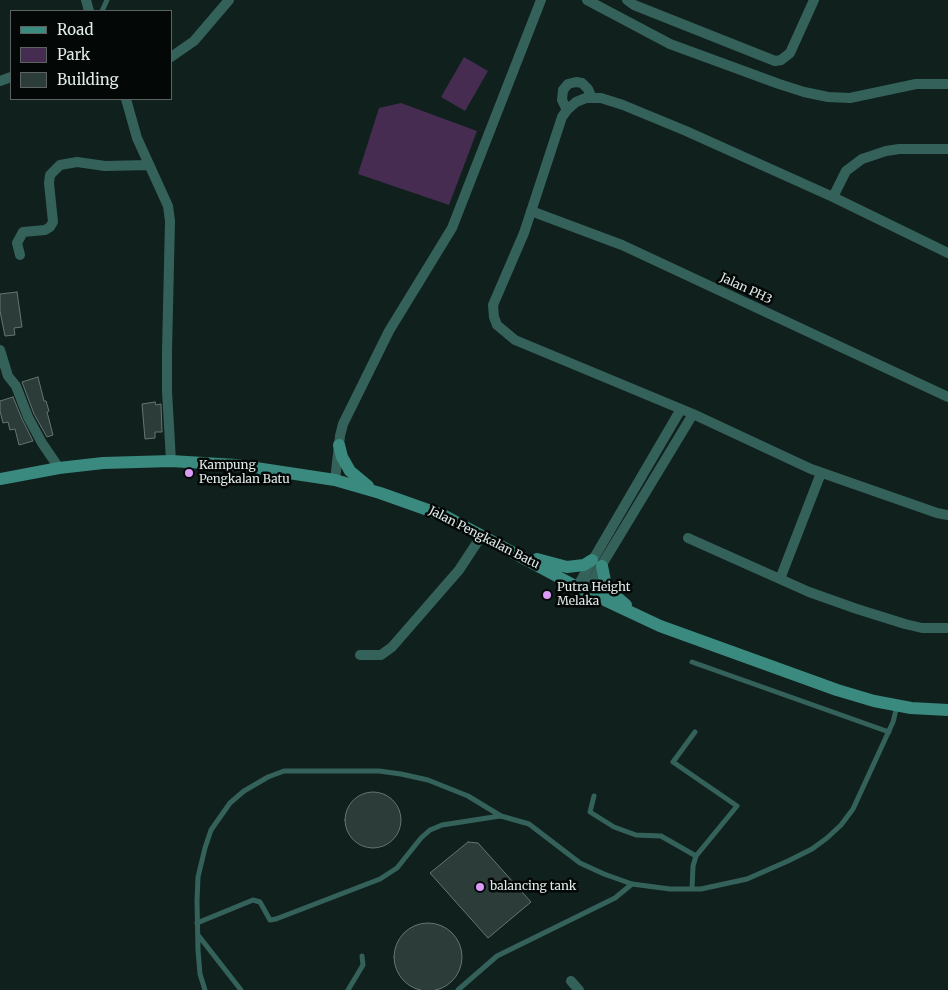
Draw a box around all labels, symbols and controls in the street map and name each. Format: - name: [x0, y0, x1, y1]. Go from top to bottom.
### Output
- legend: [10, 10, 172, 100]
- text: Road: [57, 20, 93, 39]
- text: Park: [57, 45, 90, 64]
- text: Building: [57, 70, 119, 89]
- street label: Jalan PH3: [718, 271, 774, 307]
- place label: Kampung Pengkalan Batu: [199, 459, 290, 487]
- marker: Kampung Pengkalan Batu: [183, 467, 195, 479]
- street label: Jalan Pengkalan Batu: [426, 504, 542, 572]
- place label: Putra Height Melaka: [557, 581, 630, 609]
- marker: Putra Height Melaka: [541, 589, 553, 601]
- place label: balancing tank: [490, 880, 576, 894]
- marker: balancing tank: [474, 881, 486, 893]

